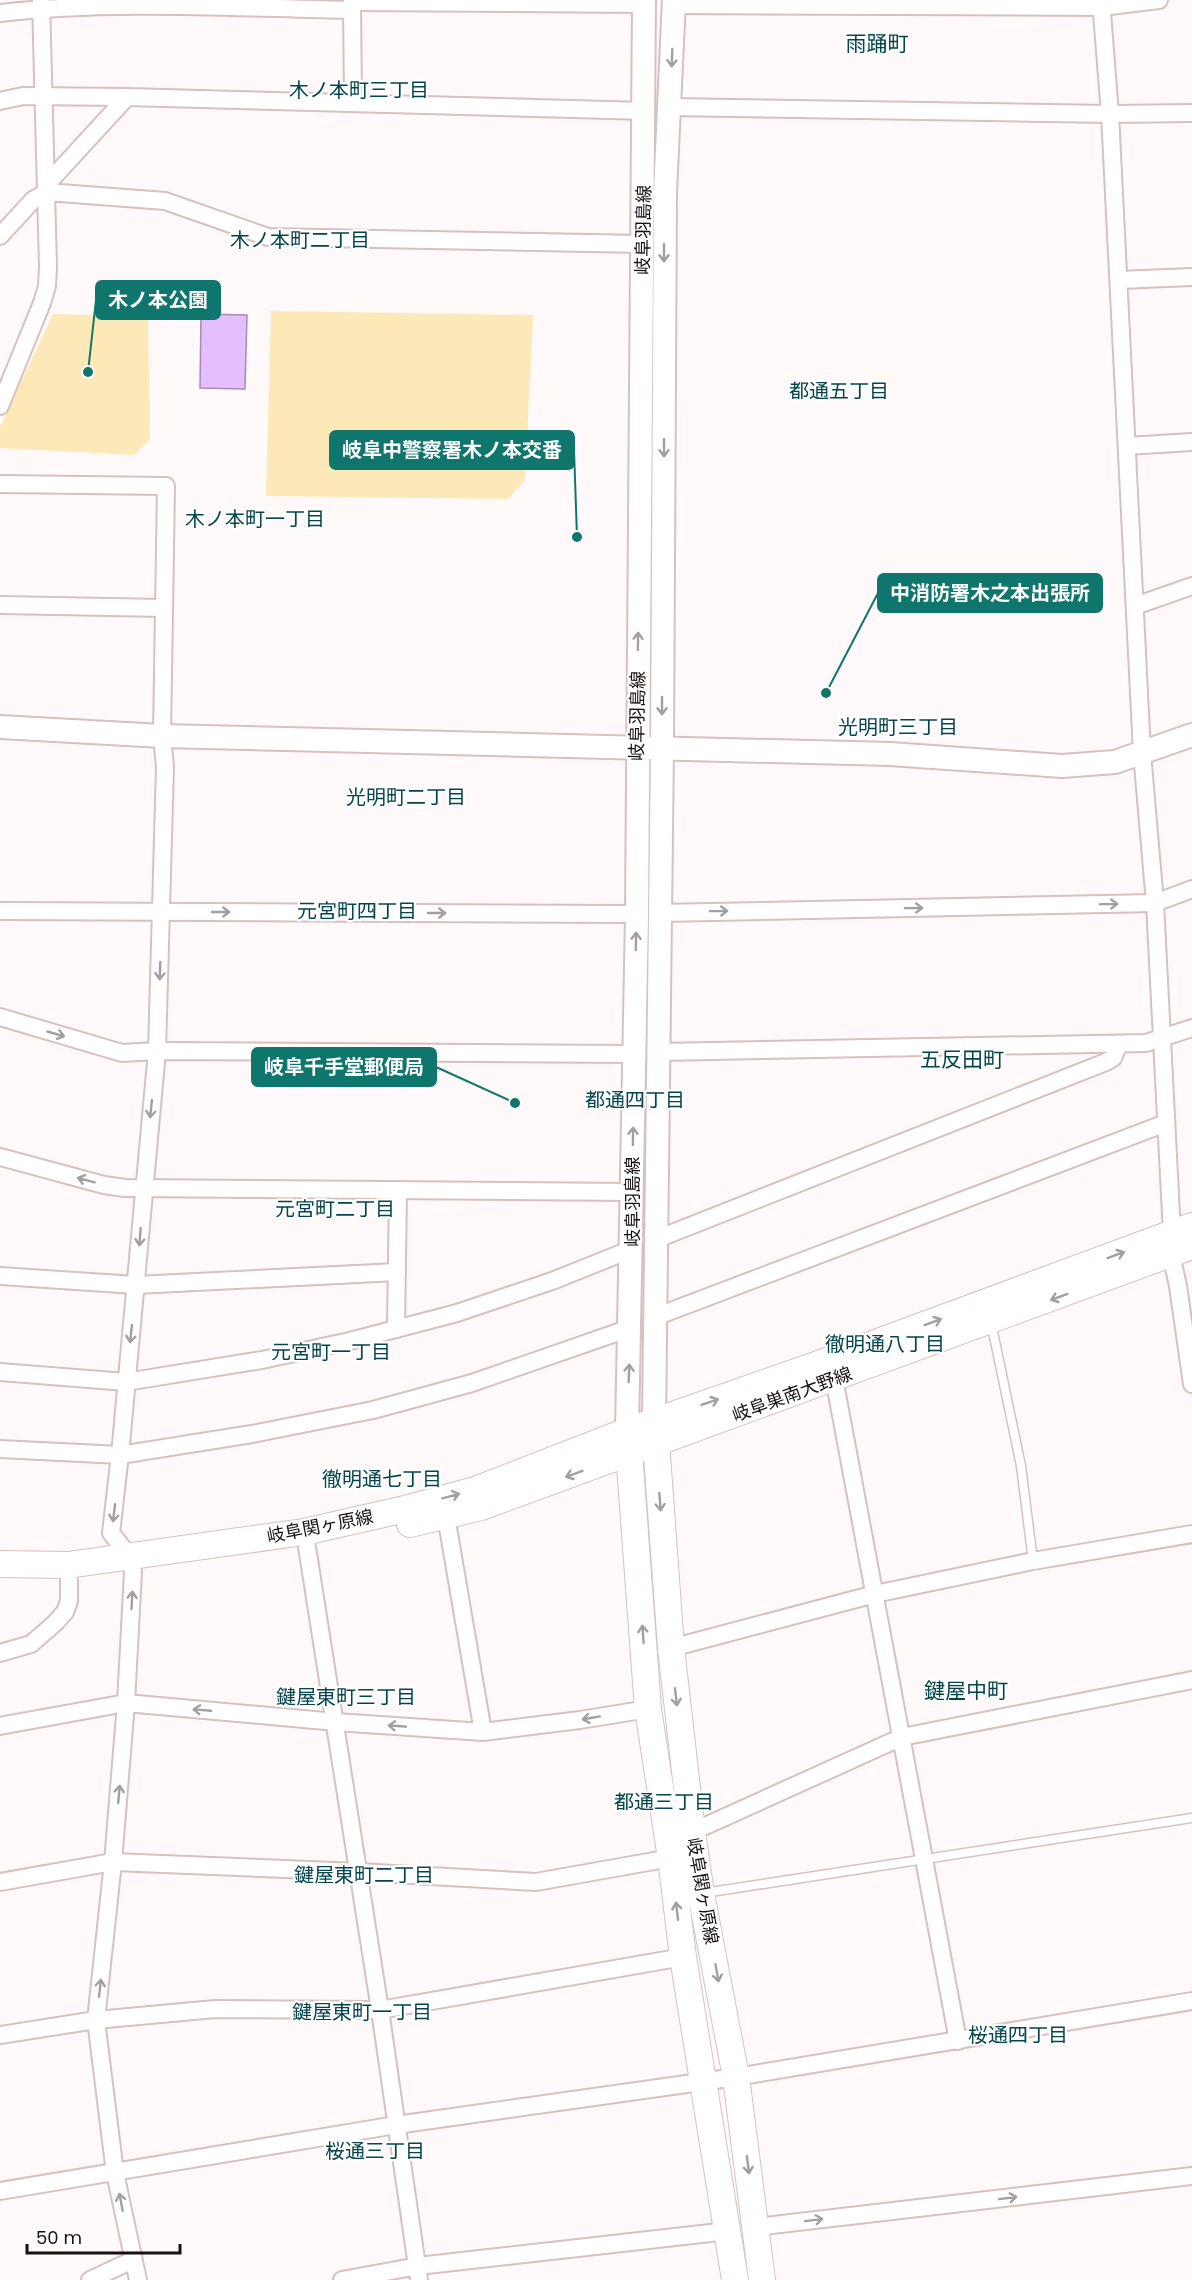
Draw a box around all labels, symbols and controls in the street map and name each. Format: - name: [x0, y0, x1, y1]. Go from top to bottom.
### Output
- district label: 雨踊町: [846, 29, 909, 58]
- one-way arrow: [666, 48, 677, 68]
- district label: 木ノ本町三丁目: [289, 76, 429, 104]
- street label: 岐阜羽島線: [630, 185, 656, 275]
- district label: 木ノ本町二丁目: [230, 226, 370, 254]
- one-way arrow: [658, 243, 670, 263]
- callout: 木ノ本公園: [96, 281, 220, 319]
- text: 木ノ本公園: [108, 286, 208, 314]
- district label: 都通五丁目: [789, 377, 889, 405]
- callout: 岐阜中警察署木ノ本交番: [330, 431, 574, 469]
- text: 岐阜中警察署木ノ本交番: [342, 436, 562, 464]
- one-way arrow: [658, 438, 669, 458]
- district label: 木ノ本町一丁目: [185, 505, 325, 533]
- callout: 中消防署木之本出張所: [878, 574, 1102, 612]
- text: 中消防署木之本出張所: [890, 579, 1090, 607]
- one-way arrow: [632, 632, 644, 652]
- street label: 岐阜羽島線: [624, 671, 650, 761]
- one-way arrow: [656, 696, 668, 716]
- district label: 光明町三丁目: [838, 713, 958, 741]
- district label: 光明町二丁目: [346, 783, 466, 811]
- district label: 元宮町四丁目: [297, 897, 417, 925]
- one-way arrow: [1098, 898, 1118, 910]
- one-way arrow: [903, 902, 923, 913]
- one-way arrow: [210, 906, 230, 918]
- one-way arrow: [708, 906, 728, 917]
- one-way arrow: [426, 907, 446, 919]
- one-way arrow: [630, 932, 642, 952]
- one-way arrow: [154, 960, 166, 980]
- one-way arrow: [46, 1029, 65, 1040]
- district label: 五反田町: [920, 1045, 1004, 1074]
- callout: 岐阜千手堂郵便局: [252, 1048, 436, 1086]
- text: 岐阜千手堂郵便局: [264, 1053, 424, 1081]
- district label: 都通四丁目: [585, 1086, 685, 1114]
- one-way arrow: [145, 1099, 156, 1119]
- one-way arrow: [627, 1126, 638, 1146]
- street label: 岐阜羽島線: [620, 1157, 645, 1247]
- one-way arrow: [77, 1174, 96, 1186]
- district label: 元宮町二丁目: [275, 1195, 395, 1223]
- one-way arrow: [134, 1226, 145, 1246]
- one-way arrow: [1106, 1248, 1124, 1259]
- one-way arrow: [1050, 1292, 1069, 1303]
- one-way arrow: [923, 1315, 941, 1326]
- one-way arrow: [125, 1323, 136, 1343]
- district label: 徹明通八丁目: [825, 1330, 945, 1358]
- district label: 元宮町一丁目: [271, 1338, 391, 1366]
- street label: 岐阜巣南大野線: [729, 1361, 855, 1427]
- one-way arrow: [623, 1363, 635, 1383]
- one-way arrow: [700, 1396, 719, 1407]
- district label: 徹明通七丁目: [322, 1465, 442, 1493]
- one-way arrow: [565, 1469, 584, 1480]
- one-way arrow: [441, 1490, 460, 1502]
- one-way arrow: [655, 1492, 666, 1512]
- one-way arrow: [108, 1502, 119, 1522]
- street label: 岐阜関ヶ原線: [265, 1503, 375, 1549]
- one-way arrow: [126, 1590, 137, 1610]
- one-way arrow: [637, 1625, 648, 1645]
- district label: 鍵屋中町: [924, 1676, 1008, 1705]
- district label: 鍵屋東町三丁目: [276, 1683, 416, 1711]
- one-way arrow: [671, 1686, 682, 1706]
- one-way arrow: [193, 1704, 213, 1715]
- one-way arrow: [581, 1713, 601, 1724]
- one-way arrow: [387, 1720, 407, 1731]
- one-way arrow: [114, 1785, 125, 1805]
- district label: 都通三丁目: [614, 1788, 714, 1816]
- street label: 岐阜関ヶ原線: [681, 1836, 725, 1946]
- district label: 鍵屋東町二丁目: [294, 1861, 434, 1889]
- one-way arrow: [672, 1902, 683, 1921]
- one-way arrow: [712, 1962, 723, 1982]
- one-way arrow: [95, 1979, 106, 1999]
- district label: 鍵屋東町一丁目: [292, 1998, 432, 2026]
- district label: 桜通四丁目: [968, 2021, 1068, 2049]
- district label: 桜通三丁目: [325, 2137, 425, 2165]
- one-way arrow: [742, 2155, 753, 2174]
- one-way arrow: [997, 2192, 1017, 2203]
- one-way arrow: [115, 2193, 126, 2213]
- one-way arrow: [803, 2215, 823, 2226]
- scale bar: [27, 2217, 180, 2255]
- text: 50 m: [36, 2225, 82, 2250]

